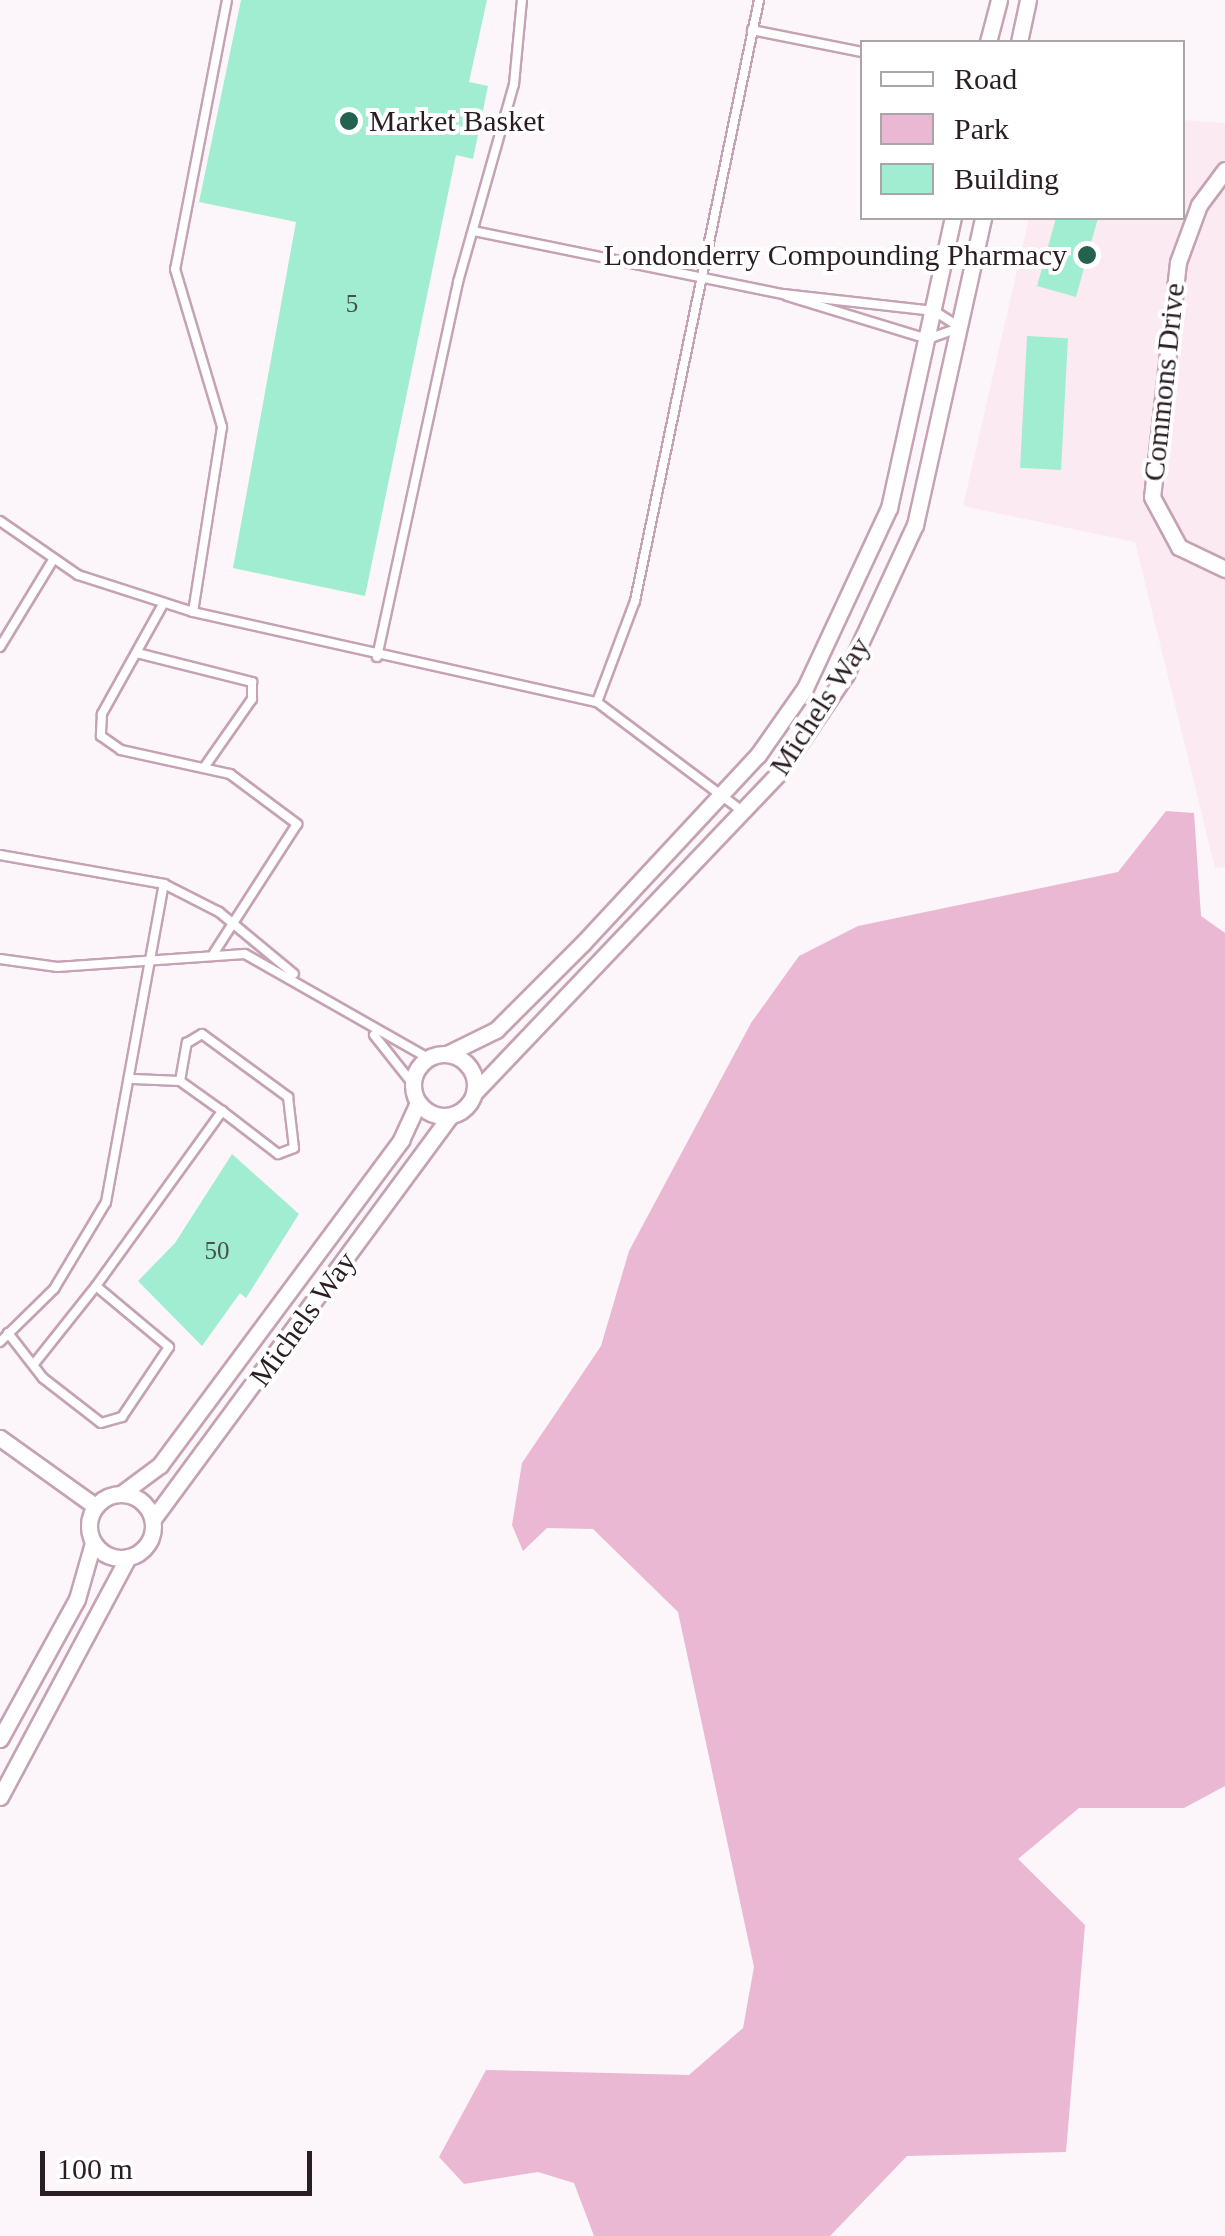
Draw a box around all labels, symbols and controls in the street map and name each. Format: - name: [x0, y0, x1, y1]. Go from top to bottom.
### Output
- legend: [860, 40, 1185, 220]
- text: Road: [954, 62, 1017, 95]
- place label: Market Basket: [369, 103, 545, 139]
- marker: Market Basket: [338, 110, 360, 132]
- text: Park: [954, 112, 1009, 145]
- text: Building: [954, 162, 1059, 195]
- place label: Londonderry Compounding Pharmacy: [604, 237, 1067, 273]
- marker: Londonderry Compounding Pharmacy: [1076, 244, 1098, 266]
- street label: Commons Drive: [1136, 281, 1192, 483]
- house number: 5: [346, 289, 358, 319]
- street label: Michels Way: [762, 630, 878, 782]
- house number: 50: [204, 1236, 230, 1266]
- street label: Michels Way: [242, 1244, 364, 1394]
- scale bar: [45, 2131, 318, 2193]
- text: 100 m: [57, 2152, 133, 2185]

